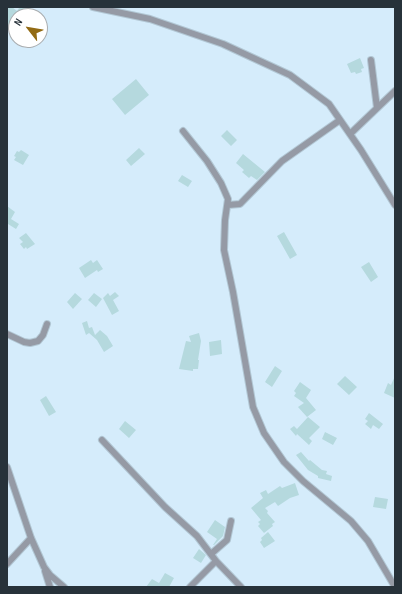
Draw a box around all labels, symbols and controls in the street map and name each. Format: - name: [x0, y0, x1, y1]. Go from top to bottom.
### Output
- north arrow: [8, 8, 48, 48]
- text: N: [11, 16, 25, 28]

